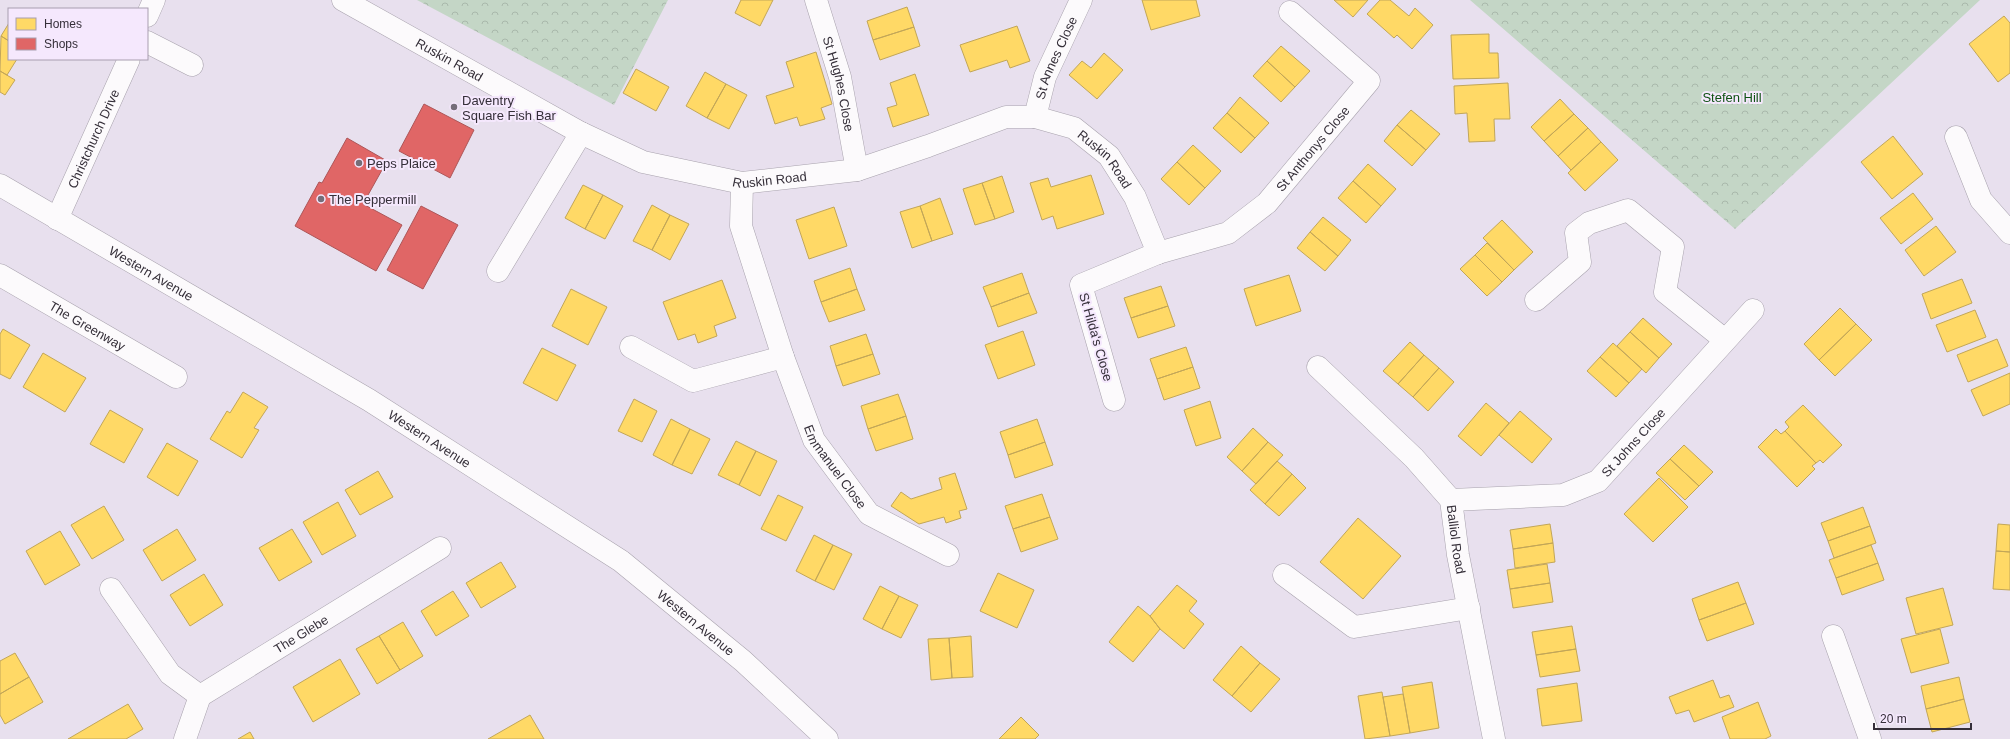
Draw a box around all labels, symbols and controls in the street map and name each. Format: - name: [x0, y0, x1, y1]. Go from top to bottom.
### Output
- legend: [8, 8, 148, 60]
- street label: St Annes Close: [1032, 14, 1080, 101]
- text: Homes: [44, 17, 82, 31]
- street label: St Hughes Close: [820, 34, 857, 133]
- street label: Ruskin Road: [413, 35, 486, 84]
- text: Shops: [44, 37, 78, 51]
- street label: Christchurch Drive: [64, 87, 122, 191]
- park label: Stefen Hill: [1702, 90, 1762, 105]
- place label: Daventry Square Fish Bar: [462, 93, 557, 123]
- marker: Daventry Square Fish Bar: [449, 102, 459, 112]
- street label: St Anthonys Close: [1273, 103, 1352, 194]
- street label: Ruskin Road: [1075, 127, 1135, 191]
- place label: Peps Plaice: [367, 156, 436, 171]
- marker: Peps Plaice: [354, 158, 364, 168]
- street label: Ruskin Road: [731, 168, 807, 190]
- place label: The Peppermill: [329, 192, 417, 207]
- marker: The Peppermill: [316, 194, 326, 204]
- street label: Western Avenue: [106, 243, 196, 303]
- street label: St Hilda's Close: [1076, 291, 1116, 383]
- street label: The Greenway: [47, 298, 128, 354]
- street label: St Johns Close: [1598, 405, 1668, 480]
- street label: Western Avenue: [386, 407, 474, 471]
- street label: Emmanuel Close: [801, 423, 870, 511]
- street label: Balliol Road: [1444, 504, 1469, 575]
- street label: Western Avenue: [654, 587, 737, 658]
- street label: The Glebe: [271, 611, 331, 656]
- scale bar: [1874, 705, 1971, 731]
- text: 20 m: [1880, 712, 1907, 726]

